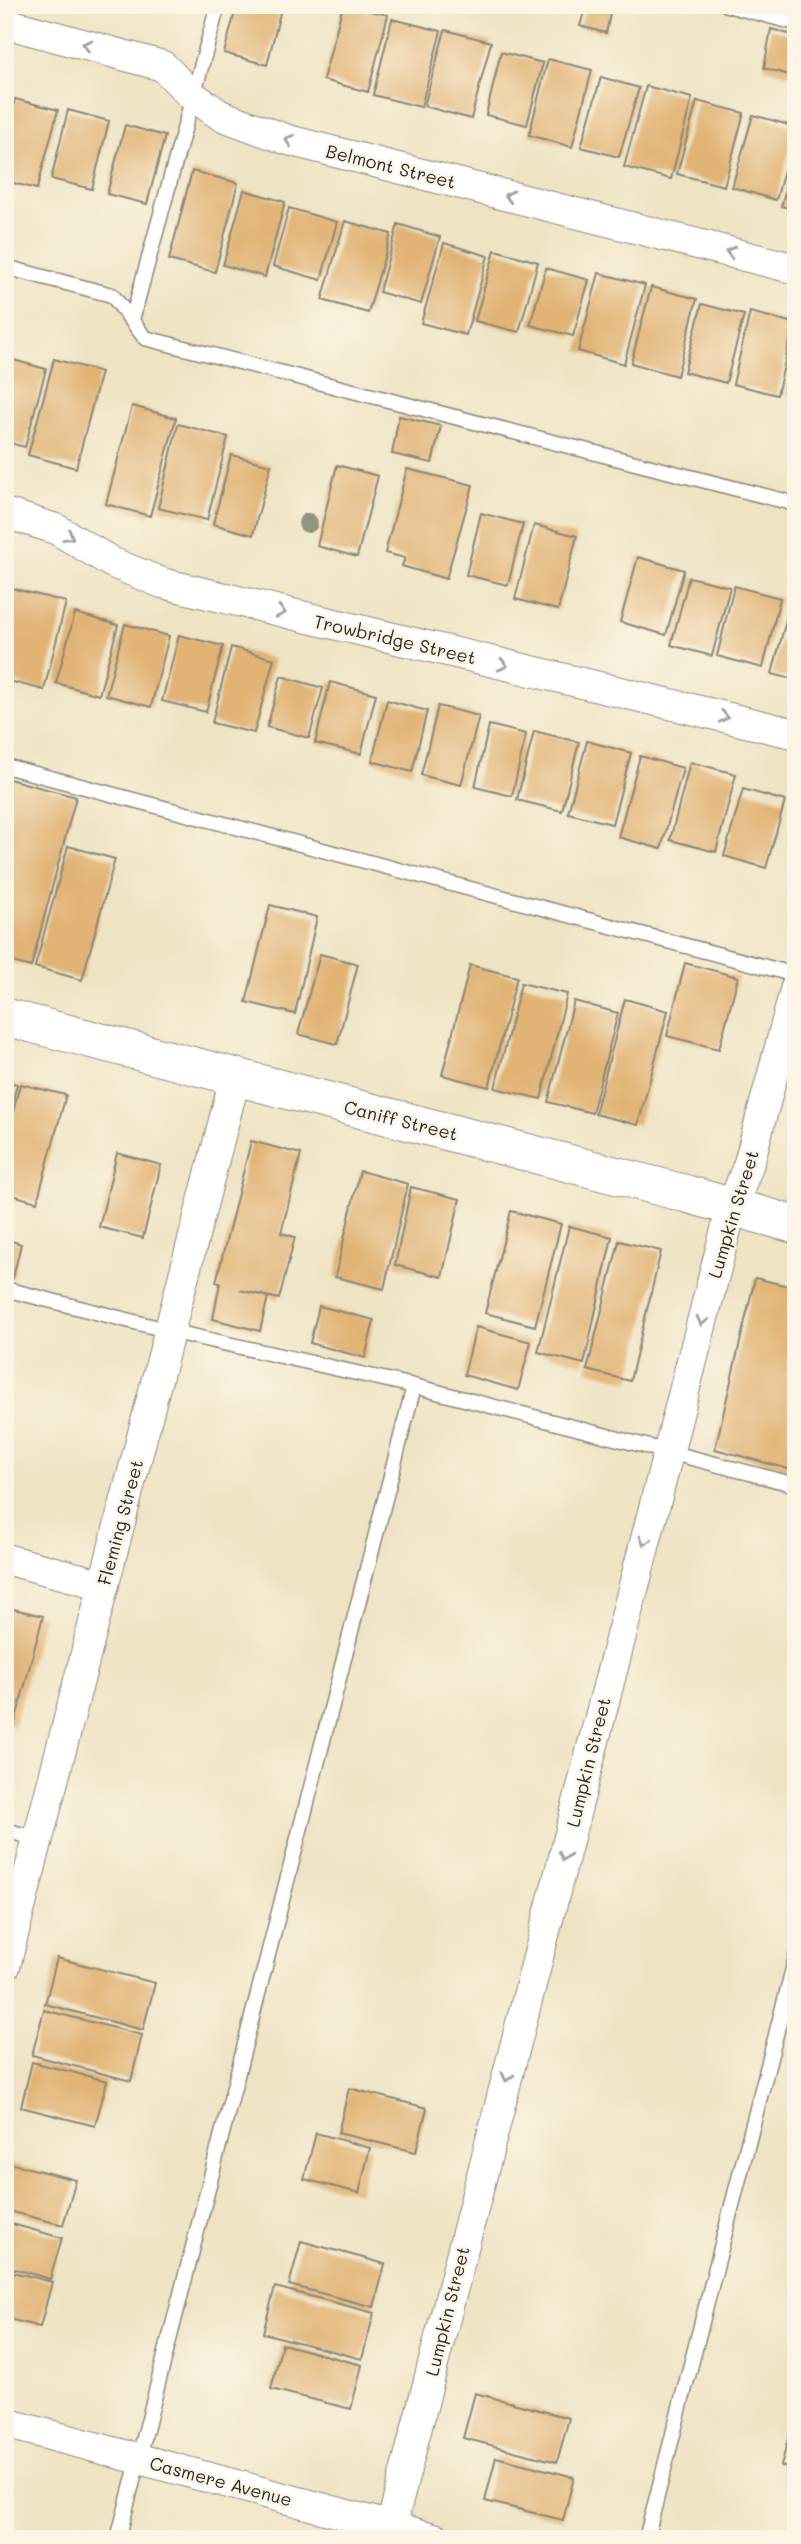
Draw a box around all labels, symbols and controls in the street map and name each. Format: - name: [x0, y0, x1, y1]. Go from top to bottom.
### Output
- one-way arrow: [81, 39, 93, 53]
- one-way arrow: [283, 133, 295, 148]
- street label: Belmont Street: [324, 138, 458, 194]
- one-way arrow: [503, 190, 515, 204]
- one-way arrow: [724, 246, 736, 260]
- one-way arrow: [61, 528, 74, 541]
- one-way arrow: [275, 604, 287, 618]
- street label: Trowbridge Street: [312, 609, 478, 669]
- one-way arrow: [497, 656, 509, 671]
- one-way arrow: [718, 709, 730, 724]
- street label: Caniff Street: [342, 1094, 460, 1146]
- street label: Lumpkin Street: [702, 1147, 764, 1281]
- one-way arrow: [696, 1315, 710, 1327]
- street label: Fleming Street: [92, 1457, 148, 1587]
- one-way arrow: [639, 1535, 653, 1547]
- street label: Lumpkin Street: [560, 1695, 616, 1829]
- one-way arrow: [558, 1850, 572, 1862]
- one-way arrow: [501, 2071, 515, 2083]
- street label: Lumpkin Street: [419, 2244, 475, 2378]
- street label: Casmere Avenue: [147, 2450, 295, 2512]

